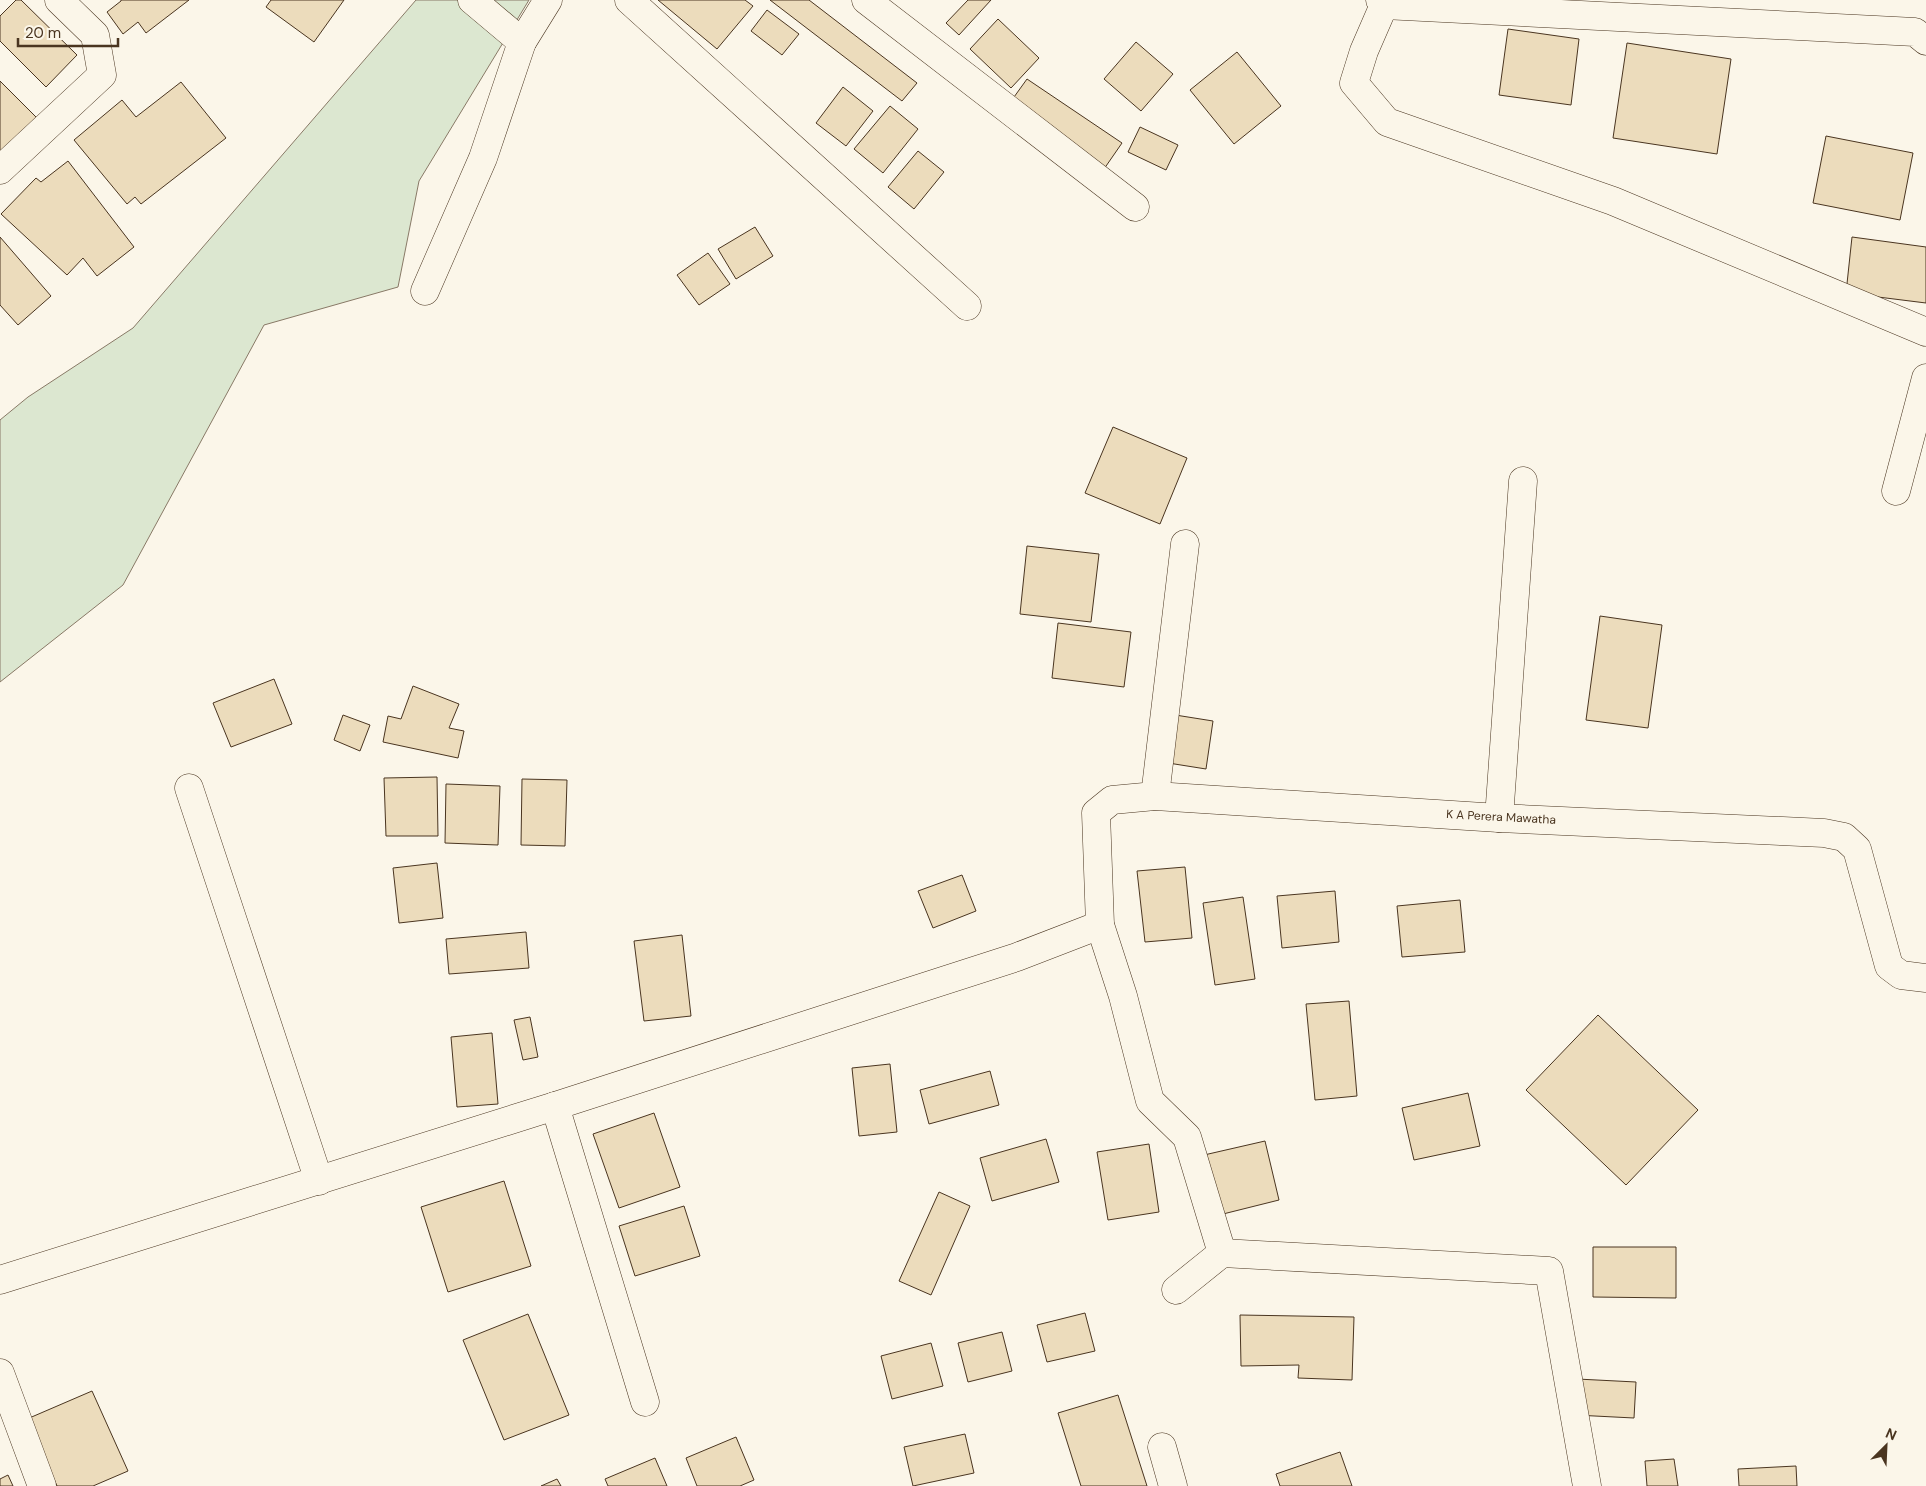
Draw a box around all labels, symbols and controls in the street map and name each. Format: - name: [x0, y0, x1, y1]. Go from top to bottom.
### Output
- scale bar: [18, 15, 118, 47]
- text: 20 m: [25, 23, 61, 43]
- street label: K A Perera Mawatha: [1446, 806, 1556, 828]
- north arrow: [1861, 1421, 1911, 1471]
- text: N: [1883, 1424, 1900, 1444]

